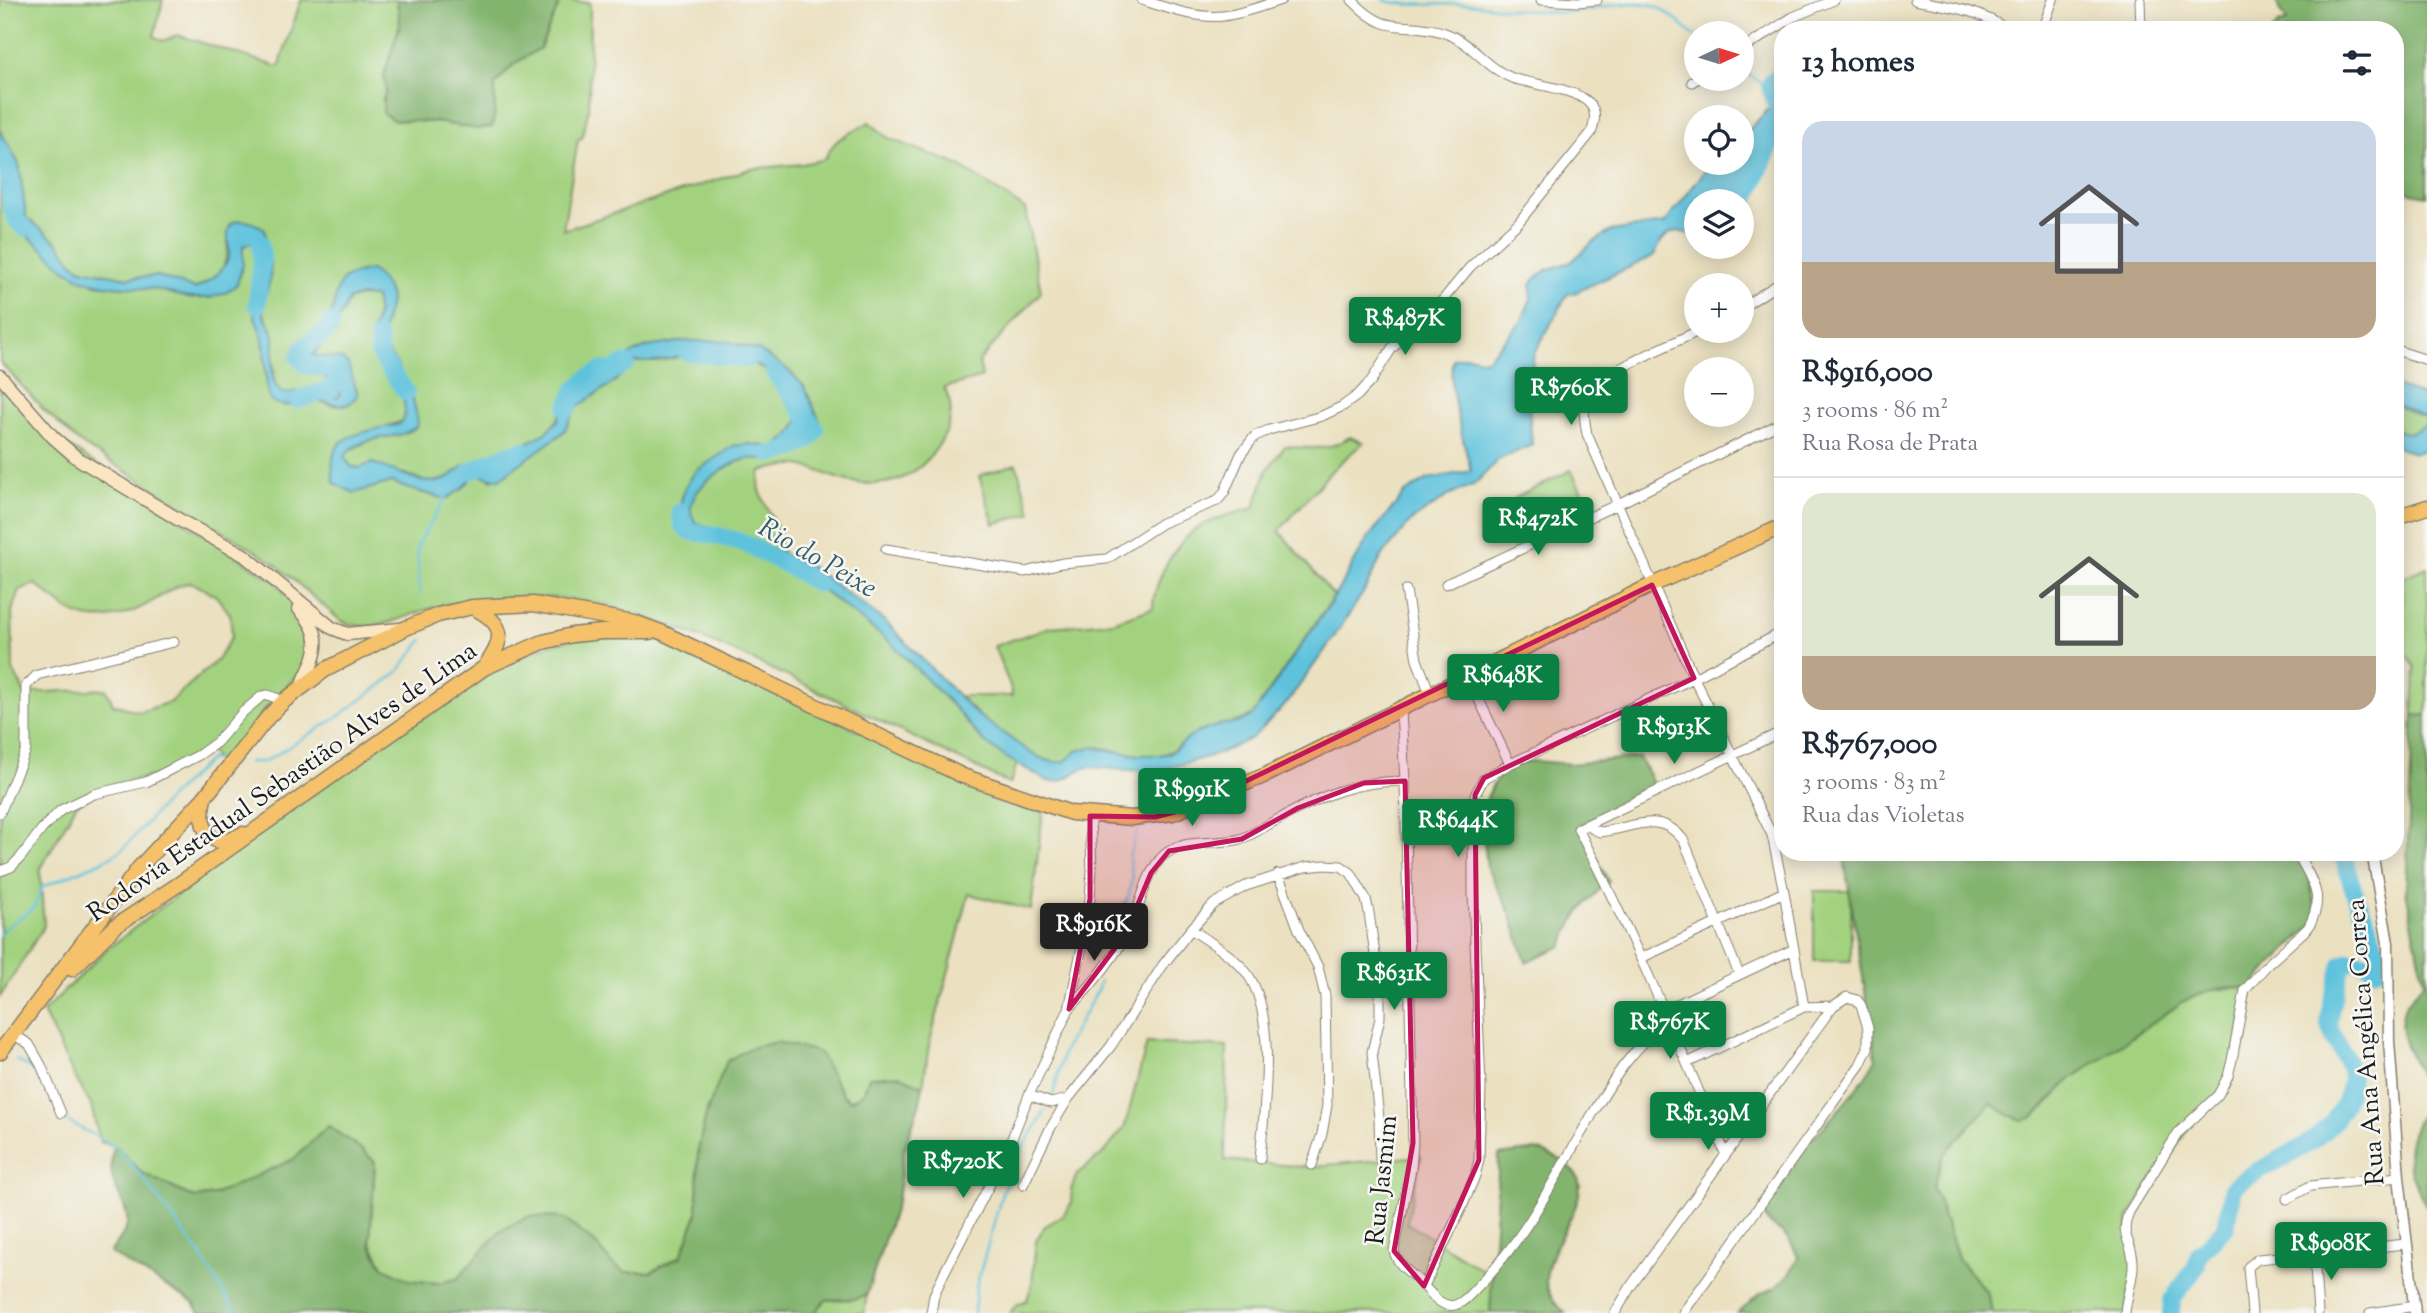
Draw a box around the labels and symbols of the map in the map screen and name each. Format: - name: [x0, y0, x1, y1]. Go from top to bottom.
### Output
- north arrow: [1684, 21, 1754, 91]
- pin: R$487K: [1348, 298, 1462, 357]
- pin: R$760K: [1514, 368, 1628, 427]
- pin: R$472K: [1481, 498, 1595, 557]
- water label: Rio do Peixe: [750, 509, 884, 609]
- street label: Rodovia Estadual Sebastião Alves de Lima: [81, 634, 485, 932]
- pin: R$648K: [1446, 654, 1560, 714]
- pin: R$913K: [1617, 706, 1731, 766]
- pin: R$991K: [1135, 768, 1249, 828]
- pin: R$644K: [1401, 800, 1515, 859]
- street label: Rua Ana Angélica Correa: [2339, 898, 2395, 1186]
- pin: R$916K: [1037, 904, 1151, 963]
- pin: R$631K: [1337, 953, 1451, 1012]
- pin: R$767K: [1613, 1002, 1727, 1061]
- pin: R$1.39M: [1643, 1092, 1773, 1152]
- street label: Rua Jasmim: [1358, 1113, 1408, 1247]
- pin: R$720K: [906, 1140, 1020, 1200]
- pin: R$908K: [2274, 1222, 2388, 1282]

